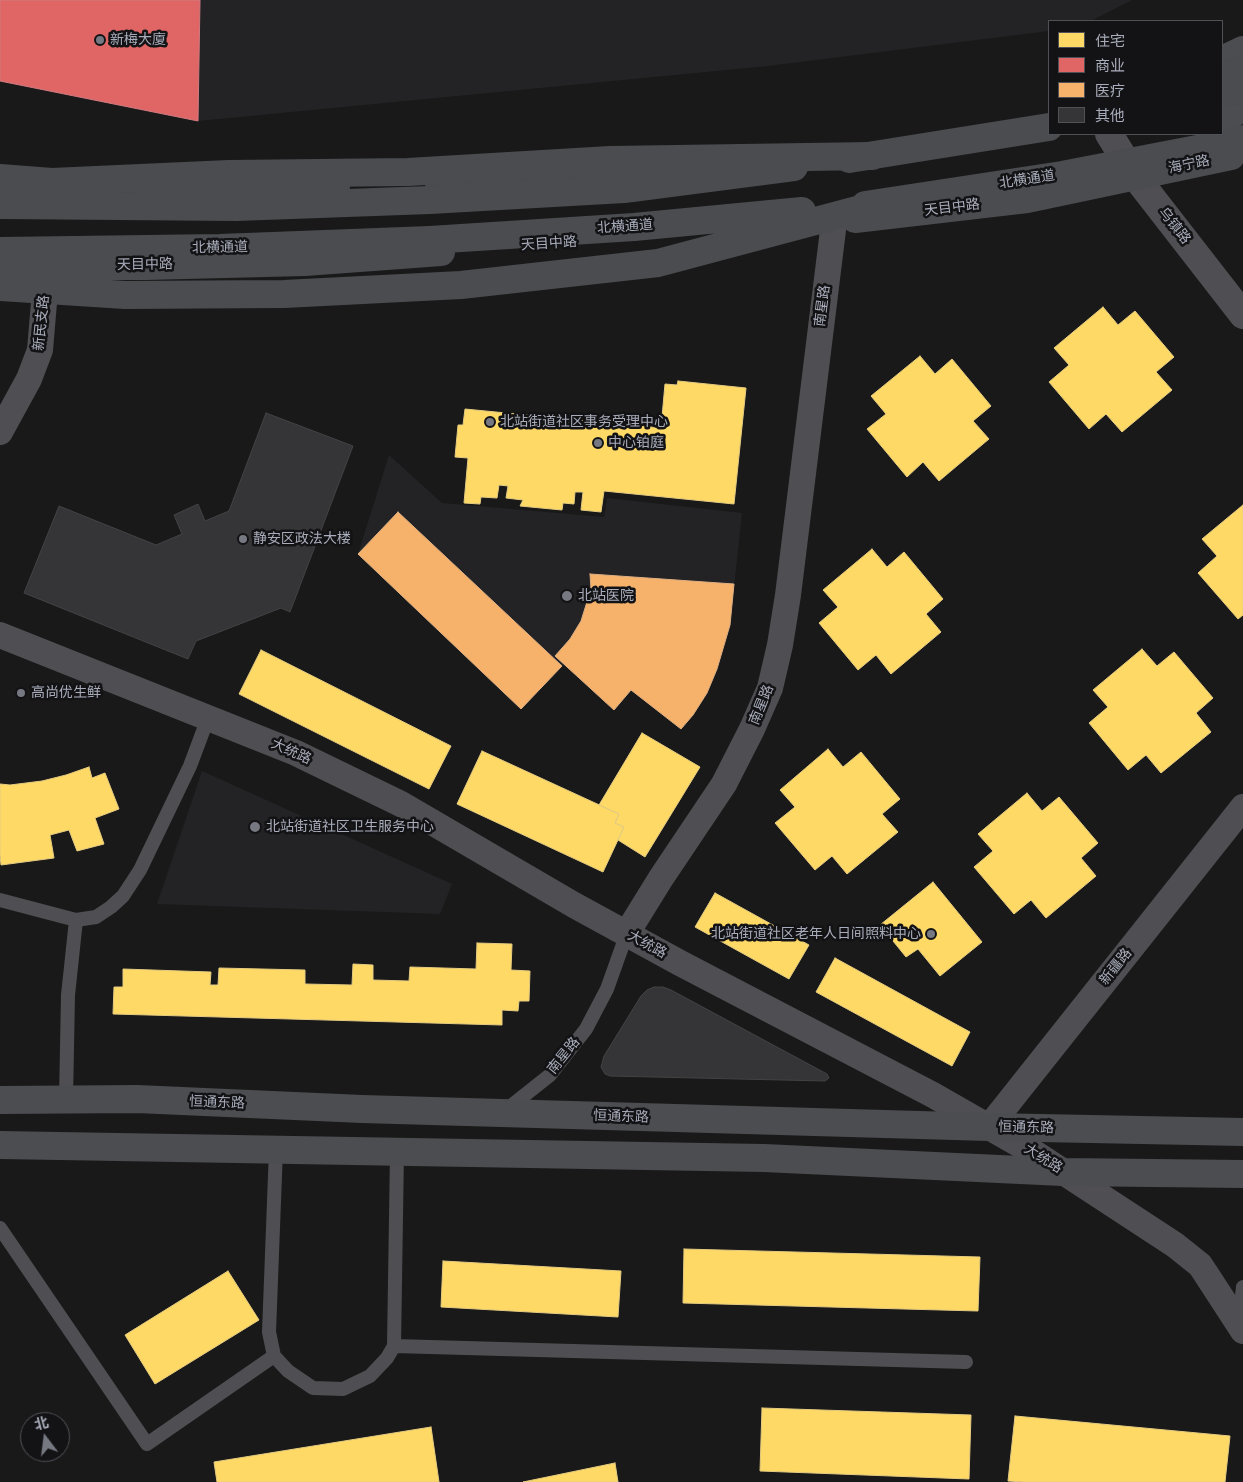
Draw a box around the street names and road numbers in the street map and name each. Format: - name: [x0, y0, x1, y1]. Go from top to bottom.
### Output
- street label: 海宁路: [1167, 152, 1211, 178]
- street label: 北横通道: [998, 167, 1056, 193]
- street label: 天目中路: [923, 196, 981, 220]
- street label: 乌镇路: [1154, 204, 1194, 248]
- street label: 北横通道: [596, 217, 654, 237]
- street label: 天目中路: [520, 234, 578, 254]
- street label: 北横通道: [192, 239, 248, 257]
- street label: 天目中路: [117, 256, 173, 274]
- street label: 南星路: [812, 284, 834, 328]
- street label: 新民支路: [31, 294, 53, 352]
- street label: 南星路: [746, 682, 778, 728]
- street label: 大统路: [268, 736, 314, 768]
- street label: 大统路: [625, 927, 669, 963]
- street label: 新疆路: [1096, 945, 1136, 989]
- street label: 南星路: [544, 1034, 584, 1078]
- street label: 恒通东路: [189, 1094, 245, 1112]
- street label: 恒通东路: [593, 1108, 649, 1126]
- street label: 恒通东路: [998, 1119, 1054, 1137]
- street label: 大统路: [1021, 1141, 1065, 1177]

